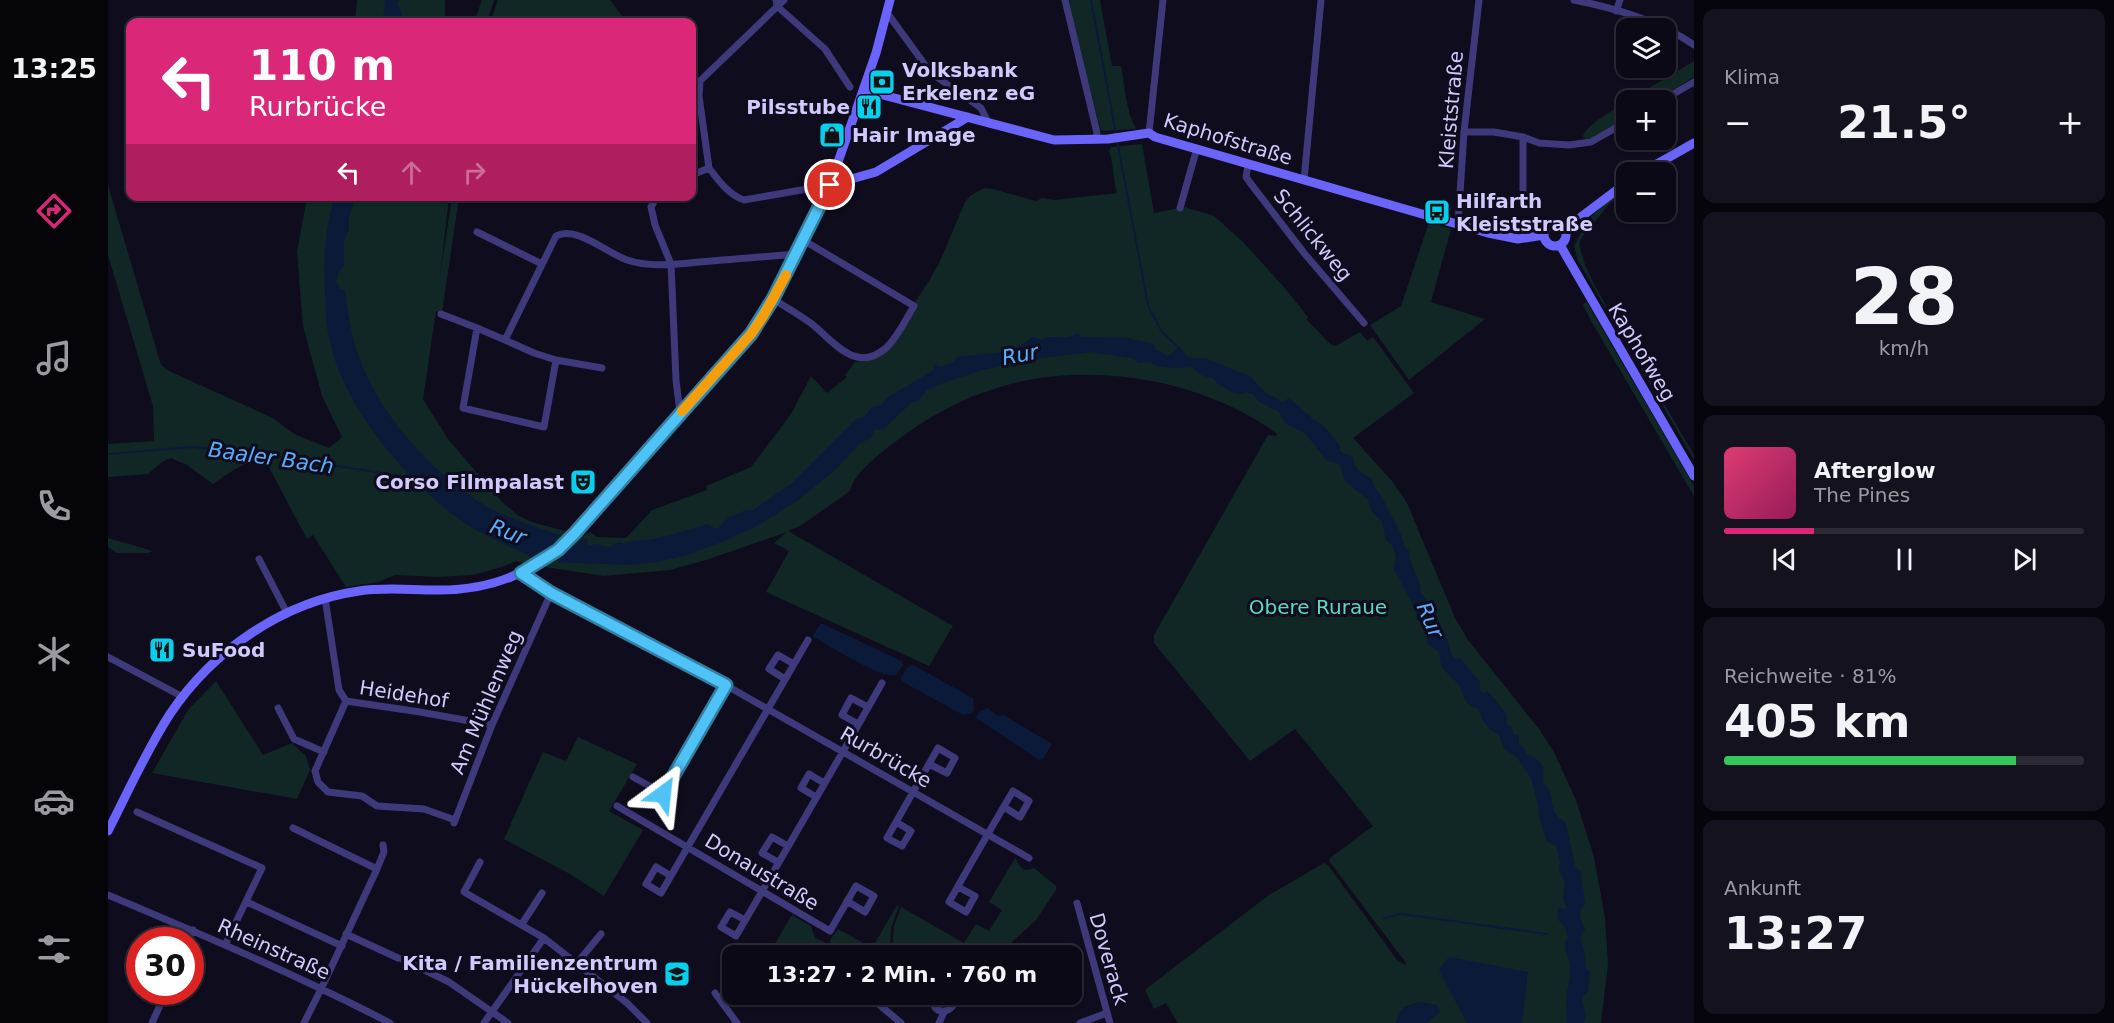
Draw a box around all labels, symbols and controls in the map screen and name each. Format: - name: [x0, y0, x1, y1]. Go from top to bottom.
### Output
- map controls: [1616, 18, 1676, 222]
- button: layers: [1616, 18, 1676, 78]
- text: 110 m: [249, 41, 395, 90]
- icon: left: [150, 42, 228, 120]
- street label: Kleiststraße: [1434, 50, 1468, 170]
- text: 13:25: [11, 53, 97, 84]
- place label: Volksbank Erkelenz eG: [902, 58, 1035, 105]
- text: Klima: [1724, 65, 1780, 89]
- bank icon: Volksbank Erkelenz eG: [867, 67, 897, 97]
- button: +: [1616, 90, 1676, 150]
- text: Rurbrücke: [249, 91, 386, 122]
- restaurant icon: Pilsstube: [854, 92, 884, 122]
- place label: Pilsstube: [746, 95, 850, 119]
- text: 21.5°: [1837, 96, 1971, 149]
- text: −: [1724, 103, 1752, 142]
- text: +: [2056, 103, 2084, 142]
- street label: Kaphofstraße: [1161, 108, 1295, 170]
- shop icon: Hair Image: [817, 120, 847, 150]
- place label: Hair Image: [852, 123, 976, 147]
- icon: left: [332, 156, 365, 189]
- icon: ahead: [395, 156, 428, 189]
- icon: right: [458, 156, 491, 189]
- pin: [804, 159, 855, 210]
- button: −: [1616, 162, 1676, 222]
- icon: arrive: [813, 168, 846, 201]
- street label: Schlickweg: [1269, 184, 1357, 286]
- place label: Hilfarth Kleiststraße: [1456, 189, 1593, 236]
- icon: directions: [33, 190, 75, 232]
- bus stop icon: Hilfarth Kleiststraße: [1422, 197, 1452, 227]
- text: 28: [1850, 252, 1958, 342]
- street label: Kaphofweg: [1603, 298, 1681, 406]
- text: km/h: [1879, 336, 1929, 360]
- icon: music: [33, 337, 75, 379]
- water label: Rur: [1000, 339, 1042, 370]
- water label: Baaler Bach: [207, 437, 335, 479]
- text: Afterglow: [1814, 458, 1936, 483]
- theatre icon: Corso Filmpalast: [568, 467, 598, 497]
- place label: Corso Filmpalast: [375, 470, 564, 494]
- text: The Pines: [1814, 483, 1910, 507]
- icon: phone: [33, 485, 75, 527]
- water label: Rur: [487, 514, 531, 550]
- icon: previous: [1768, 543, 1801, 576]
- icon: pause: [1888, 543, 1921, 576]
- icon: next: [2008, 543, 2041, 576]
- park label: Obere Ruraue: [1249, 595, 1387, 619]
- water label: Rur: [1412, 598, 1449, 643]
- street label: Am Mühlenweg: [445, 626, 527, 778]
- icon: climate: [33, 633, 75, 675]
- restaurant icon: SuFood: [147, 635, 177, 665]
- place label: SuFood: [182, 638, 265, 662]
- text: Reichweite · 81%: [1724, 664, 1896, 688]
- street label: Heidehof: [358, 675, 451, 713]
- text: 405 km: [1724, 695, 1910, 748]
- street label: Rurbrücke: [836, 721, 936, 793]
- position arrow: [631, 762, 695, 826]
- icon: car: [33, 780, 75, 822]
- street label: Donaustraße: [701, 829, 823, 915]
- text: Ankunft: [1724, 876, 1801, 900]
- text: 13:27: [1724, 907, 1867, 960]
- street label: Doverack: [1084, 910, 1134, 1008]
- street label: Rheinstraße: [214, 913, 334, 985]
- speed limit sign: 30: [126, 927, 204, 1005]
- icon: filters: [33, 928, 75, 970]
- place label: Kita / Familienzentrum Hückelhoven: [402, 951, 658, 998]
- school or university icon: Kita / Familienzentrum Hückelhoven: [662, 959, 692, 989]
- text: 13:27 · 2 Min. · 760 m: [767, 962, 1037, 987]

